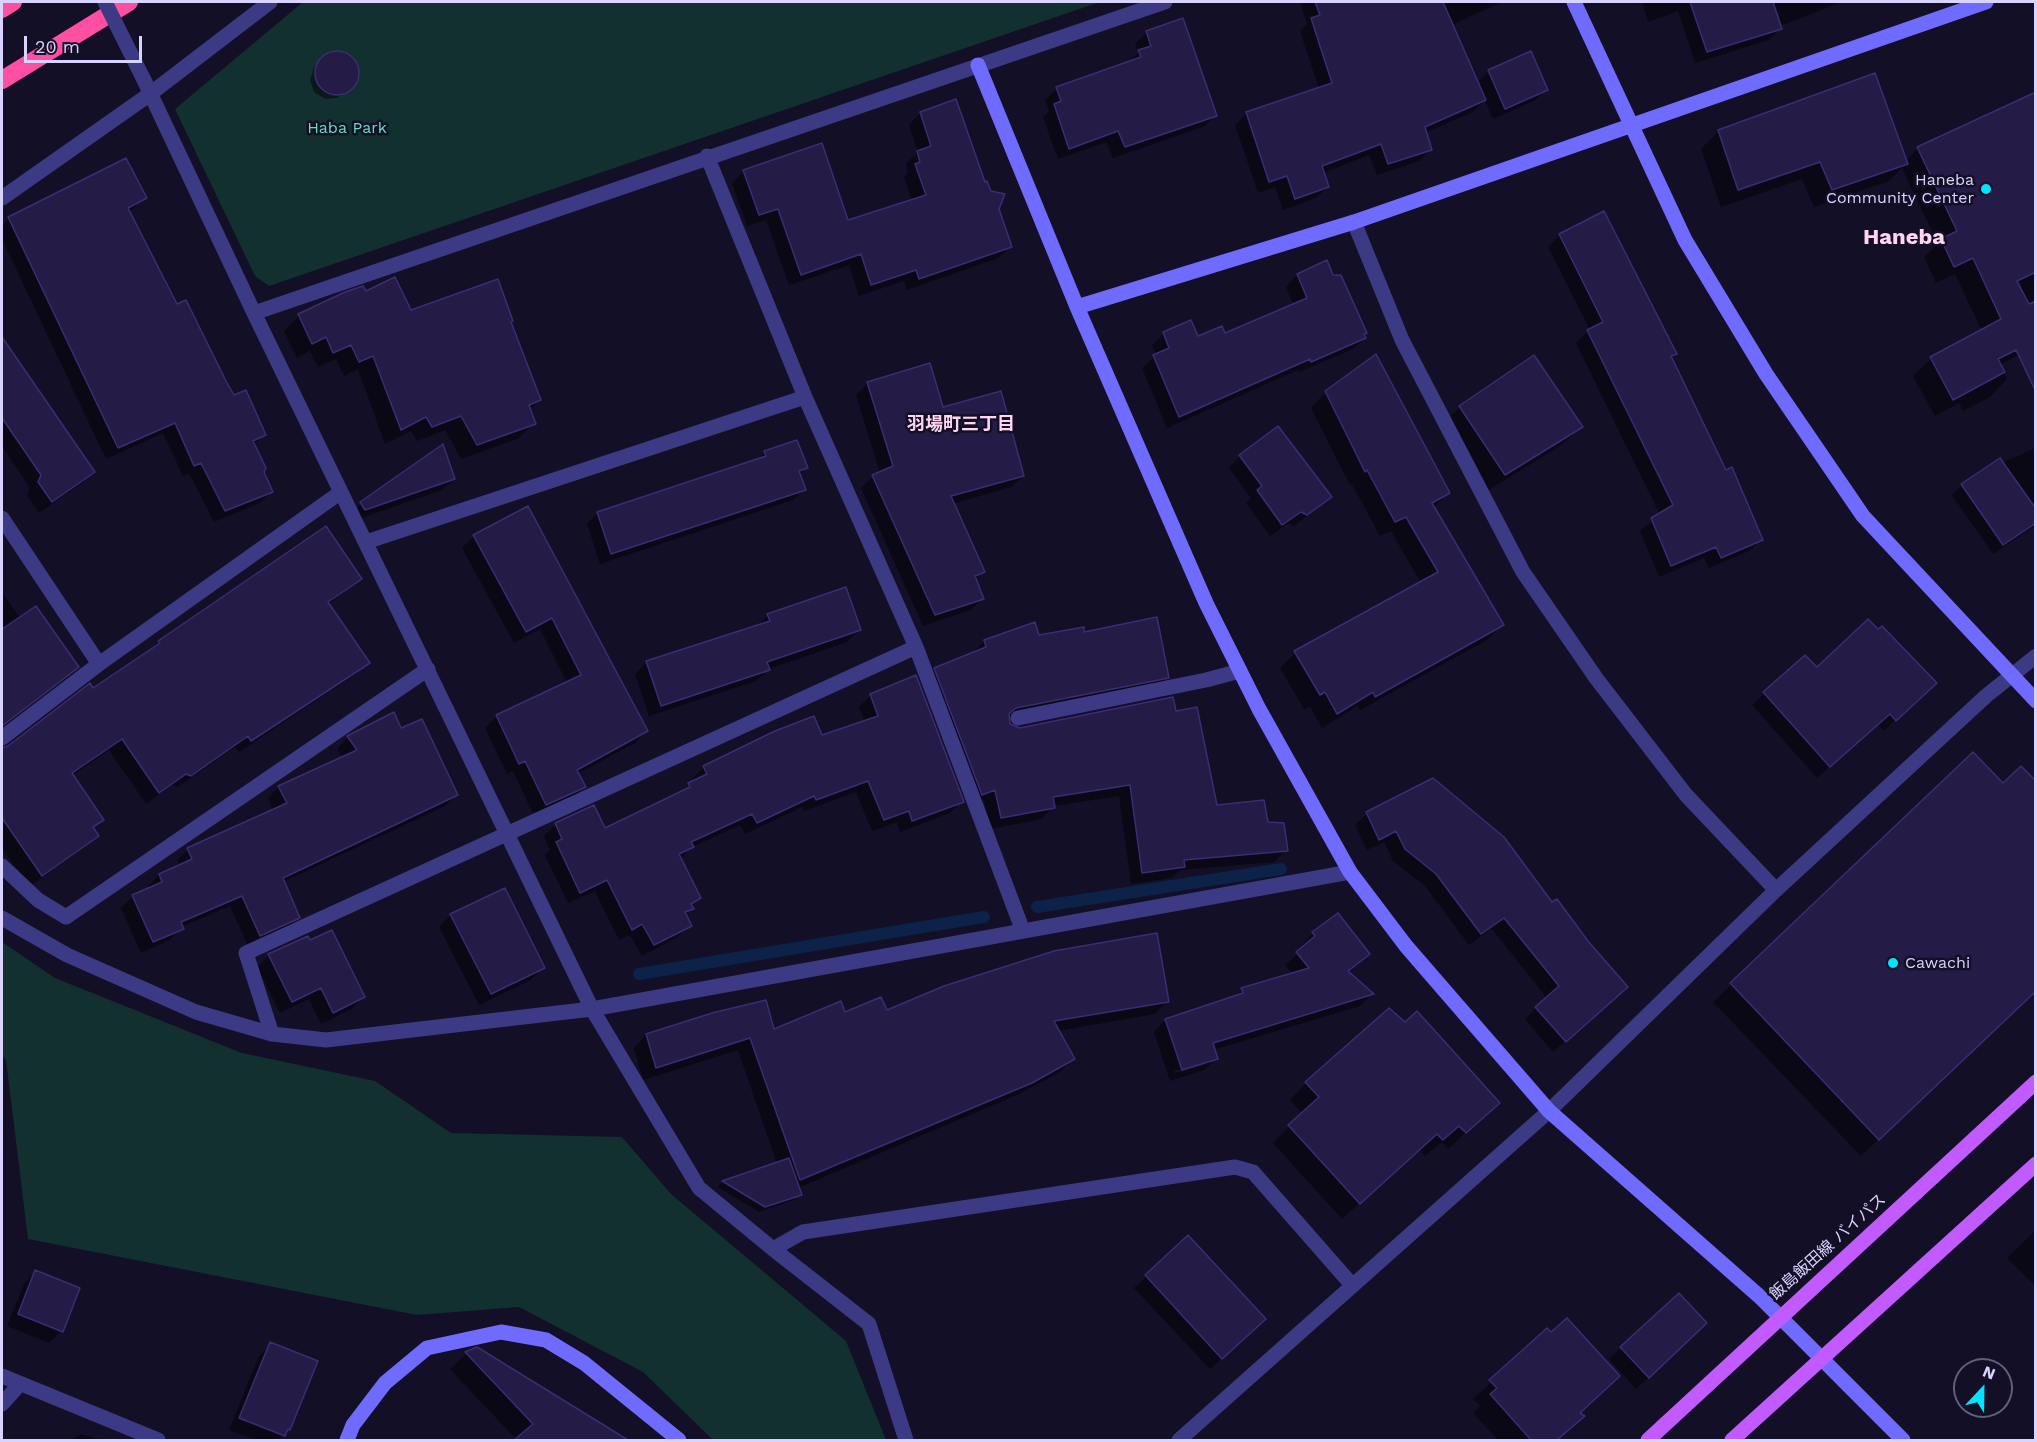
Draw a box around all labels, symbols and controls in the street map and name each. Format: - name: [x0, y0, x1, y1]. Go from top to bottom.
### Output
- scale bar: [27, 24, 146, 62]
- text: 20 m: [35, 36, 80, 57]
- park label: Haba Park: [307, 118, 387, 138]
- place label: Haneba Community Center: [1826, 170, 1974, 208]
- marker: Haneba Community Center: [1979, 182, 1993, 196]
- district label: Haneba: [1863, 225, 1945, 251]
- district label: 羽場町三丁目: [907, 414, 1015, 436]
- place label: Cawachi: [1905, 953, 1970, 973]
- marker: Cawachi: [1886, 956, 1900, 970]
- street label: 飯島飯田線 バイパス: [1766, 1190, 1890, 1304]
- north arrow: [1953, 1358, 2013, 1418]
- text: N: [1980, 1362, 1998, 1384]

